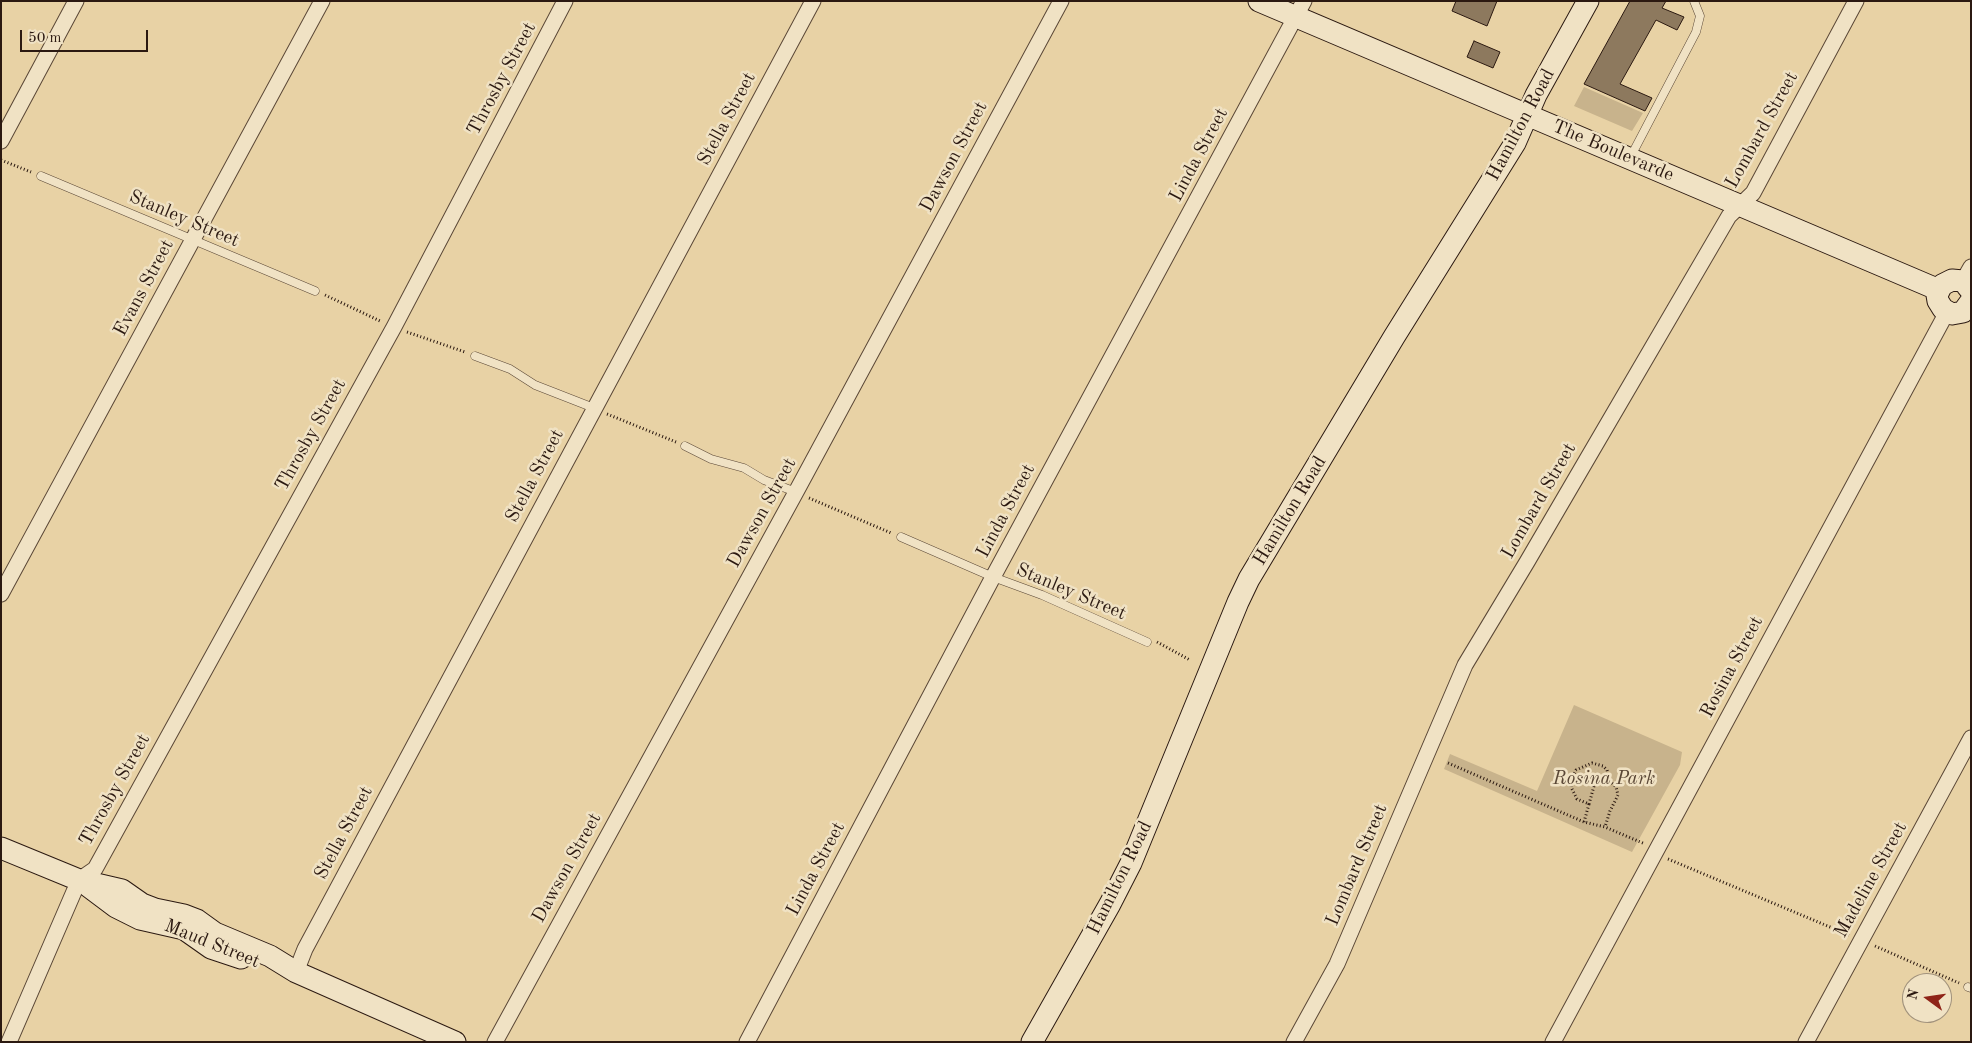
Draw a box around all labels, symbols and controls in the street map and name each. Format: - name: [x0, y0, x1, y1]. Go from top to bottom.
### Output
- street label: Throsby Street: [463, 19, 541, 139]
- scale bar: [22, 20, 150, 52]
- text: 50 m: [28, 31, 62, 46]
- street label: Hamilton Road: [1482, 65, 1560, 185]
- street label: Stella Street: [693, 68, 761, 170]
- street label: Lombard Street: [1721, 68, 1803, 192]
- street label: Dawson Street: [915, 98, 993, 216]
- street label: Linda Street: [1165, 104, 1233, 206]
- street label: The Boulevarde: [1549, 115, 1677, 187]
- street label: Stanley Street: [125, 186, 243, 252]
- street label: Evans Street: [109, 236, 179, 340]
- street label: Throsby Street: [271, 375, 351, 495]
- street label: Stella Street: [501, 425, 569, 527]
- street label: Lombard Street: [1497, 439, 1581, 563]
- street label: Hamilton Road: [1248, 452, 1332, 570]
- street label: Dawson Street: [722, 454, 802, 572]
- street label: Linda Street: [972, 460, 1040, 562]
- street label: Stanley Street: [1012, 559, 1130, 625]
- street label: Rosina Street: [1696, 612, 1768, 722]
- street label: Throsby Street: [75, 730, 155, 850]
- park label: Rosina Park: [1553, 768, 1655, 790]
- street label: Stella Street: [310, 782, 378, 884]
- street label: Lombard Street: [1321, 801, 1393, 929]
- street label: Dawson Street: [527, 809, 607, 927]
- street label: Hamilton Road: [1083, 817, 1157, 939]
- street label: Linda Street: [782, 818, 850, 920]
- street label: Madeline Street: [1830, 818, 1912, 942]
- street label: Maud Street: [161, 915, 263, 973]
- north arrow: [1902, 973, 1952, 1023]
- text: N: [1905, 988, 1922, 1002]

